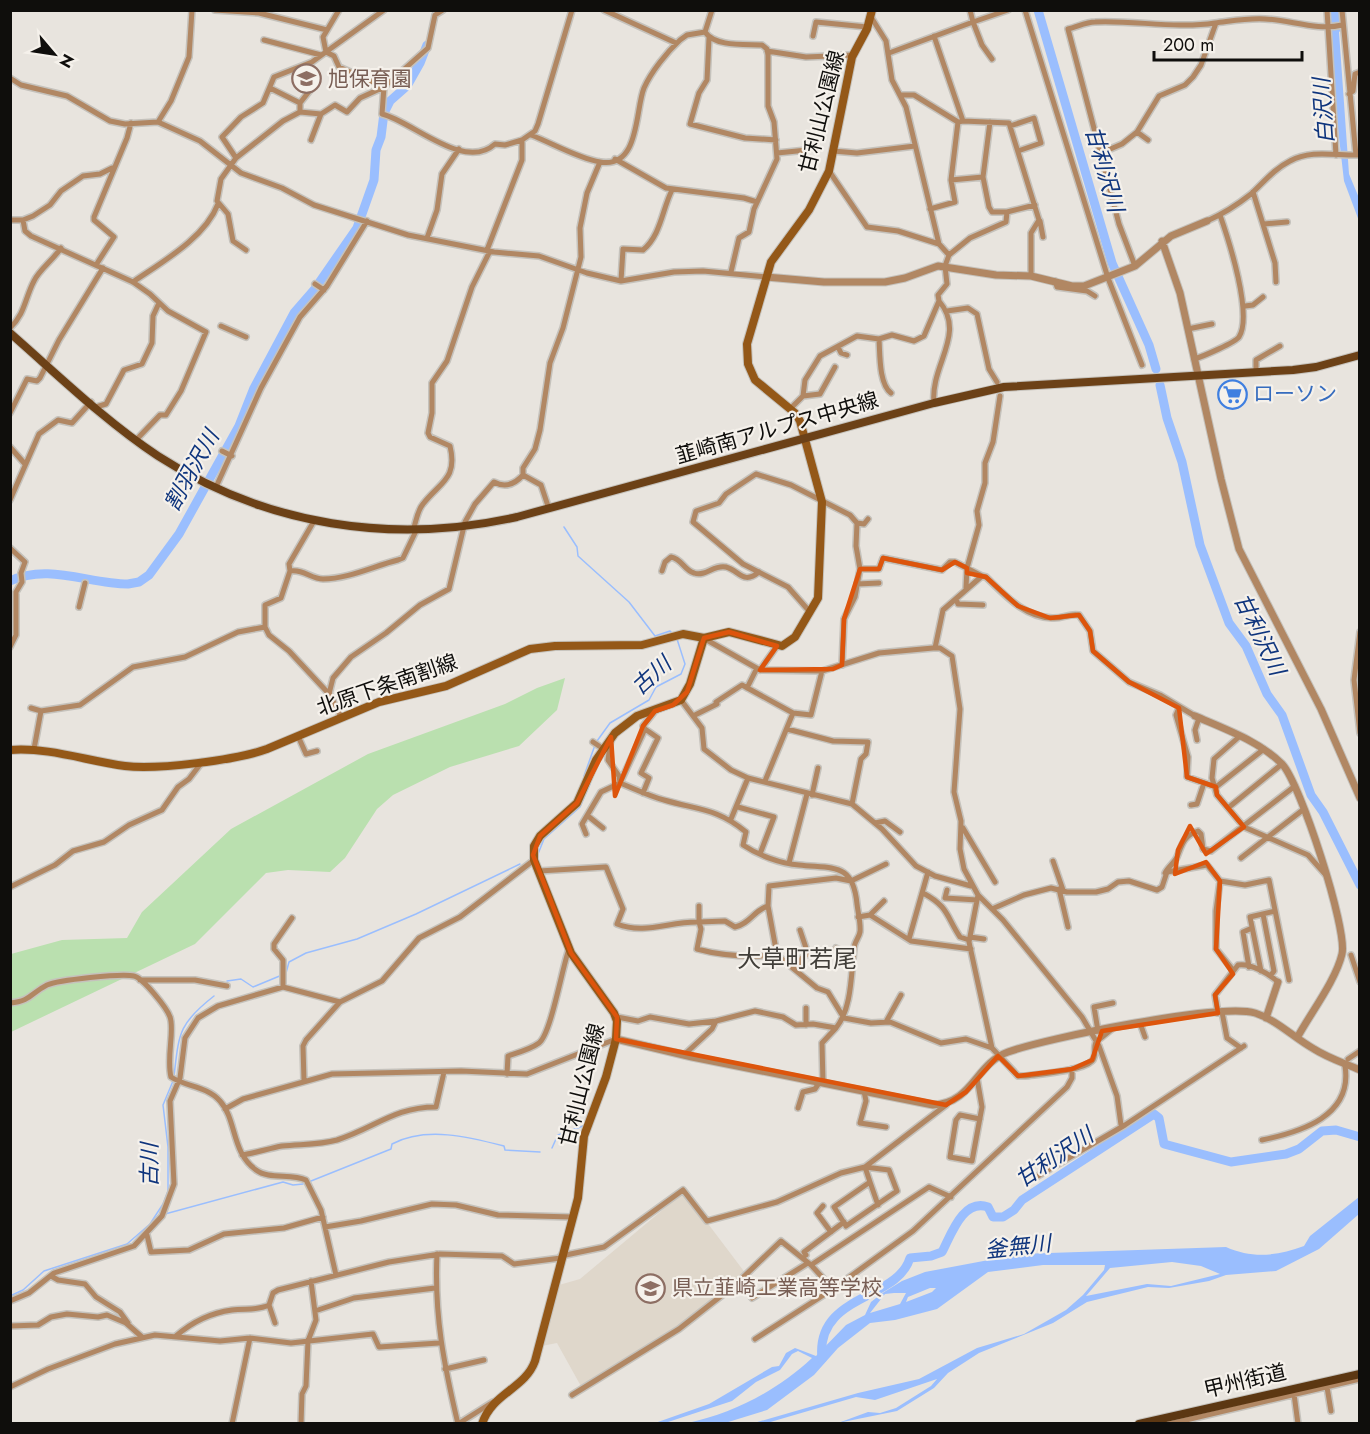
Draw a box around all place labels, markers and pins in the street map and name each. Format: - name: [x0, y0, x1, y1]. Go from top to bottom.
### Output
- school or university icon: 旭保育園: [291, 63, 323, 95]
- place label: 旭保育園: [328, 64, 412, 94]
- supermarket icon: ローソン: [1216, 378, 1248, 410]
- place label: ローソン: [1253, 379, 1337, 409]
- school or university icon: 県立韮崎工業高等学校: [635, 1272, 667, 1304]
- place label: 県立韮崎工業高等学校: [672, 1273, 882, 1303]

